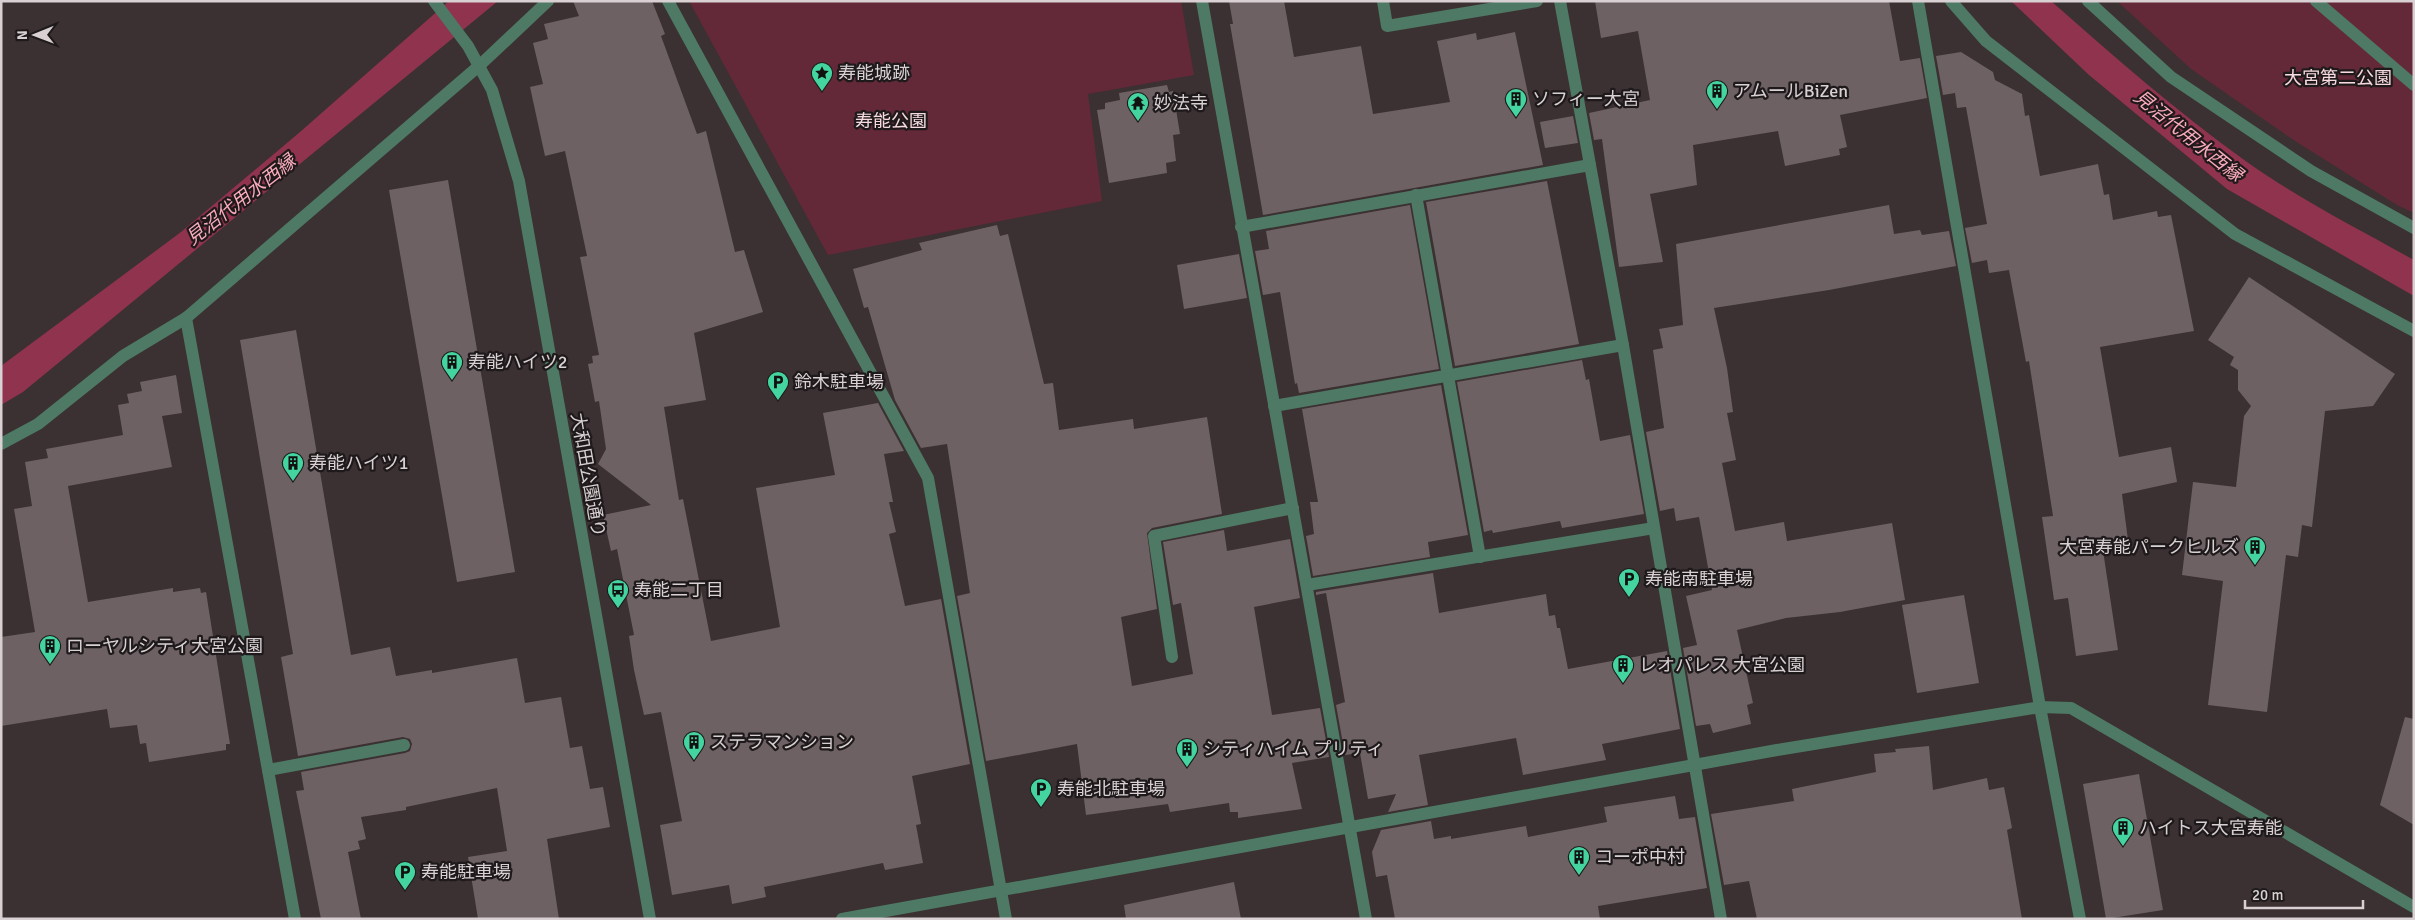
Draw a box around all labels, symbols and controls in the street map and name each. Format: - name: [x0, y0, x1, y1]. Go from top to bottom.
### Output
- north arrow: [10, 10, 60, 60]
- text: N: [14, 30, 31, 40]
- place icon: 寿能城跡: [810, 61, 834, 92]
- place label: 寿能城跡: [838, 62, 910, 84]
- park label: 大宮第二公園: [2284, 67, 2392, 89]
- building icon: アムールBiZen: [1705, 79, 1729, 110]
- place label: アムールBiZen: [1733, 80, 1848, 102]
- water label: 見沼代用水西縁: [2129, 85, 2249, 188]
- building icon: ソフィー大宮: [1504, 87, 1528, 118]
- place label: ソフィー大宮: [1532, 88, 1640, 110]
- temple icon: 妙法寺: [1126, 91, 1150, 122]
- place label: 妙法寺: [1154, 92, 1208, 114]
- park label: 寿能公園: [855, 110, 927, 132]
- water label: 見沼代用水西縁: [181, 148, 302, 250]
- building icon: 寿能ハイツ2: [440, 350, 464, 381]
- place label: 寿能ハイツ2: [468, 351, 567, 373]
- parking icon: 鈴木駐車場: [766, 370, 790, 401]
- place label: 鈴木駐車場: [794, 371, 884, 393]
- street label: 大和田公園通り: [566, 411, 610, 539]
- building icon: 寿能ハイツ1: [281, 451, 305, 482]
- place label: 寿能ハイツ1: [309, 452, 408, 474]
- building icon: 大宮寿能パークヒルズ: [2243, 535, 2267, 566]
- place label: 大宮寿能パークヒルズ: [2059, 536, 2239, 558]
- parking icon: 寿能南駐車場: [1617, 567, 1641, 598]
- place label: 寿能南駐車場: [1645, 568, 1753, 590]
- bus stop icon: 寿能二丁目: [606, 578, 630, 609]
- place label: 寿能二丁目: [634, 579, 724, 601]
- building icon: ローヤルシティ大宮公園: [38, 634, 62, 665]
- place label: ローヤルシティ大宮公園: [66, 635, 263, 657]
- building icon: レオパレス 大宮公園: [1611, 653, 1635, 684]
- place label: レオパレス 大宮公園: [1639, 654, 1805, 676]
- building icon: ステラマンション: [682, 730, 706, 761]
- place label: ステラマンション: [710, 731, 854, 753]
- building icon: シティハイム プリティ: [1175, 737, 1199, 768]
- place label: シティハイム プリティ: [1203, 738, 1384, 760]
- parking icon: 寿能北駐車場: [1029, 777, 1053, 808]
- place label: 寿能北駐車場: [1057, 778, 1165, 800]
- building icon: ハイトス大宮寿能: [2111, 816, 2135, 847]
- place label: ハイトス大宮寿能: [2139, 817, 2283, 839]
- building icon: コーポ中村: [1567, 845, 1591, 876]
- place label: コーポ中村: [1595, 846, 1685, 868]
- parking icon: 寿能駐車場: [393, 860, 417, 891]
- place label: 寿能駐車場: [421, 861, 511, 883]
- scale bar: [2245, 878, 2362, 910]
- text: 20 m: [2252, 886, 2283, 904]

